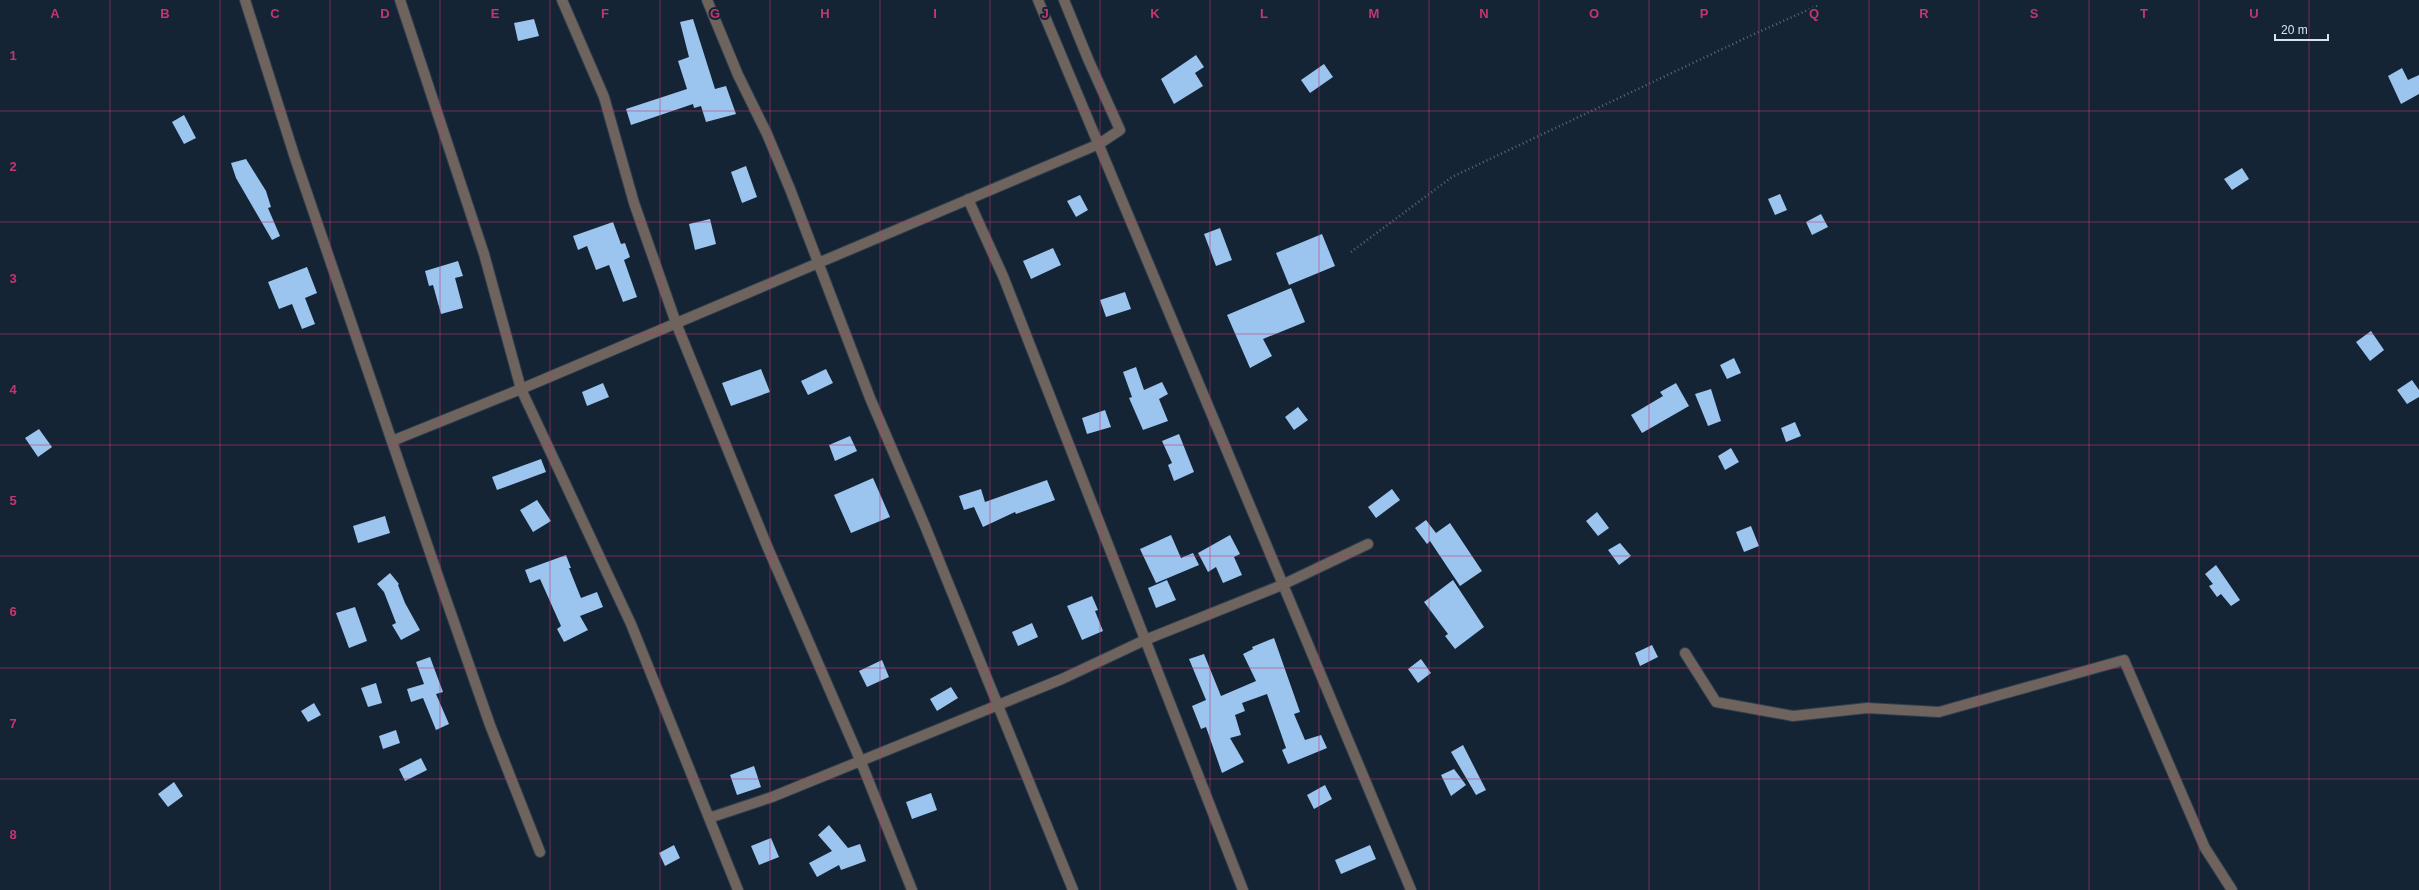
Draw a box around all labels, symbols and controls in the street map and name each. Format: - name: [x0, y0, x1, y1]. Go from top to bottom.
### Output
- text: A: [50, 6, 60, 21]
- text: B: [160, 6, 170, 21]
- text: C: [270, 6, 280, 21]
- text: D: [380, 6, 390, 21]
- text: E: [491, 6, 500, 21]
- text: F: [601, 6, 609, 21]
- text: G: [710, 6, 720, 21]
- text: H: [820, 6, 830, 21]
- text: I: [933, 6, 937, 21]
- text: J: [1041, 6, 1049, 21]
- text: K: [1150, 6, 1160, 21]
- text: L: [1260, 6, 1268, 21]
- text: M: [1369, 6, 1379, 21]
- text: N: [1479, 6, 1489, 21]
- text: O: [1589, 6, 1599, 21]
- text: P: [1700, 6, 1709, 21]
- text: Q: [1809, 6, 1819, 21]
- text: R: [1919, 6, 1929, 21]
- text: S: [2030, 6, 2039, 21]
- text: T: [2140, 6, 2148, 21]
- text: U: [2249, 6, 2259, 21]
- scale bar: [2275, 16, 2328, 42]
- text: 20 m: [2281, 23, 2308, 37]
- text: 1: [9, 48, 17, 63]
- text: 2: [9, 159, 17, 174]
- text: 3: [9, 271, 17, 286]
- text: 4: [9, 382, 17, 397]
- text: 5: [9, 493, 17, 508]
- text: 6: [9, 604, 17, 619]
- text: 7: [9, 716, 17, 731]
- text: 8: [9, 827, 17, 842]

